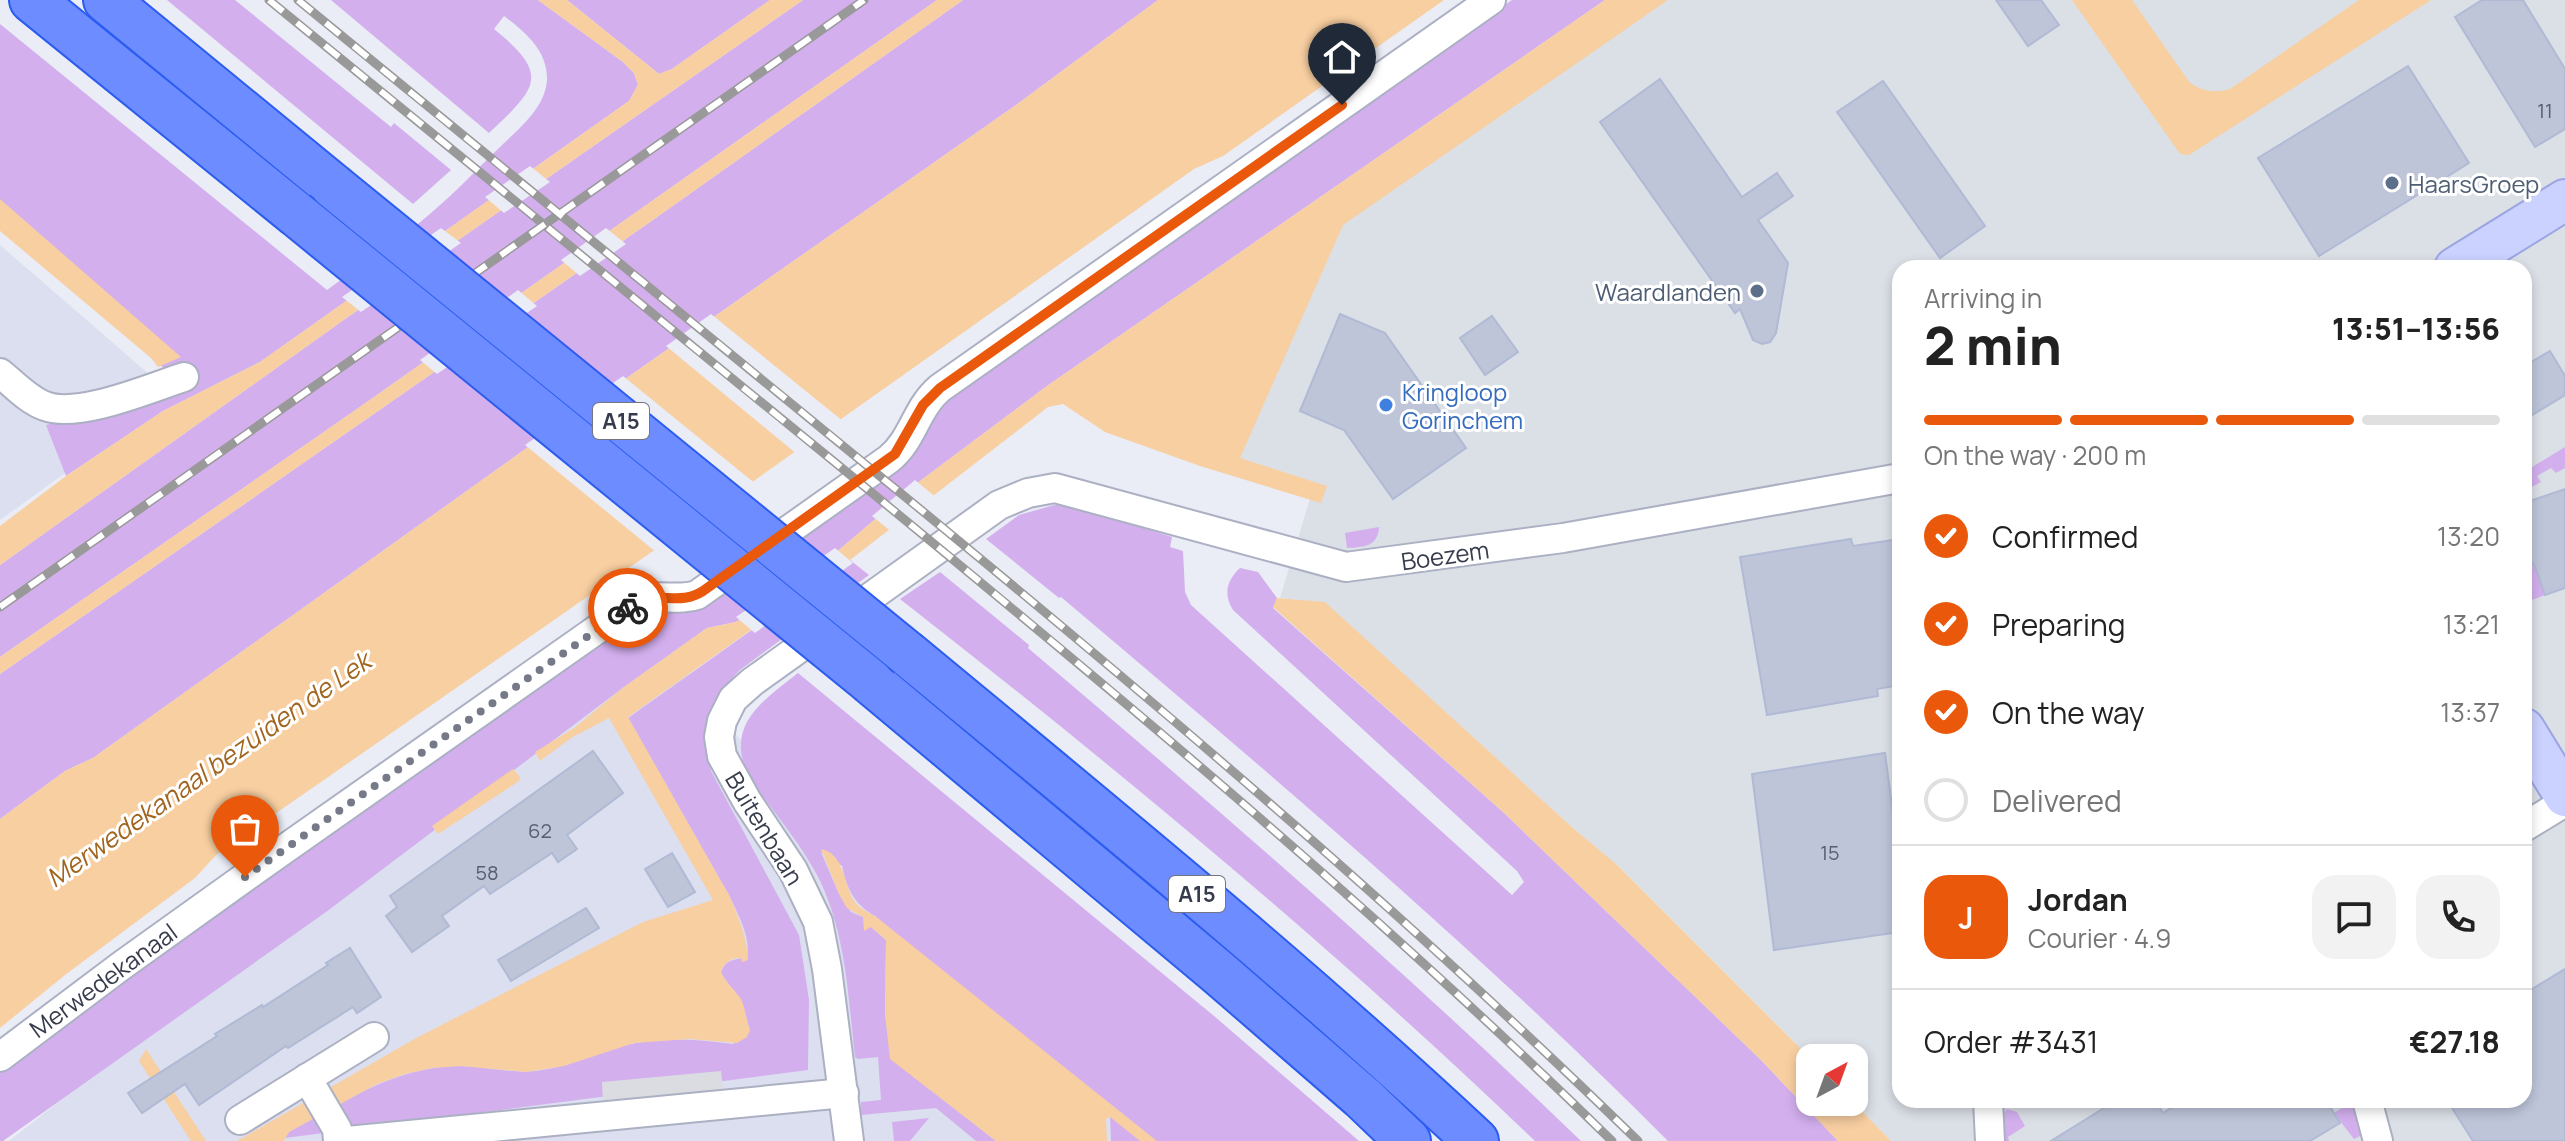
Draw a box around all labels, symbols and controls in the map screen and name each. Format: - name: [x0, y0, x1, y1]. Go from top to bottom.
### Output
- pin: [1308, 23, 1376, 105]
- icon: home: [1320, 35, 1364, 79]
- house number: 11: [2537, 97, 2553, 124]
- place label: HaarsGroep: [2408, 167, 2539, 200]
- marker: HaarsGroep: [2383, 174, 2401, 192]
- place label: Waardlanden: [1595, 275, 1741, 308]
- text: Arriving in: [1924, 280, 2042, 316]
- marker: Waardlanden: [1748, 282, 1766, 300]
- text: 13:51–13:56: [2332, 308, 2500, 349]
- text: 2 min: [1924, 310, 2062, 381]
- place label: Kringloop Gorinchem: [1402, 375, 1523, 436]
- marker: Kringloop Gorinchem: [1377, 396, 1395, 414]
- road number: A15: [593, 403, 649, 439]
- text: On the way · 200 m: [1924, 437, 2146, 473]
- icon: check: [1924, 514, 1968, 558]
- text: Confirmed: [1992, 516, 2139, 557]
- text: 13:20: [2437, 518, 2500, 554]
- street label: Boezem: [1399, 532, 1491, 578]
- courier: [588, 568, 668, 648]
- icon: bike: [606, 586, 650, 630]
- icon: check: [1924, 602, 1968, 646]
- text: Preparing: [1992, 604, 2126, 645]
- text: 13:21: [2443, 606, 2500, 642]
- water label: Merwedekanaal bezuiden de Lek: [39, 640, 381, 895]
- icon: check: [1924, 690, 1968, 734]
- text: On the way: [1992, 692, 2145, 733]
- text: 13:37: [2440, 694, 2500, 730]
- street label: Buitenbaan: [718, 765, 812, 891]
- text: Delivered: [1992, 780, 2122, 821]
- pin: [211, 795, 279, 877]
- icon: bag: [223, 807, 267, 851]
- house number: 62: [528, 817, 552, 844]
- house number: 15: [1820, 839, 1840, 866]
- house number: 58: [475, 859, 499, 886]
- button: chat: [2312, 875, 2396, 959]
- button: phone: [2416, 875, 2500, 959]
- road number: A15: [1169, 876, 1225, 912]
- text: Jordan: [2028, 879, 2128, 920]
- text: J: [1958, 897, 1974, 938]
- street label: Merwedekanaal: [23, 915, 183, 1045]
- text: Courier · 4.9: [2028, 920, 2171, 956]
- text: Order #3431: [1924, 1021, 2099, 1062]
- text: €27.18: [2409, 1021, 2500, 1062]
- north arrow: [1796, 1044, 1868, 1116]
- map controls: [1796, 1044, 1868, 1116]

